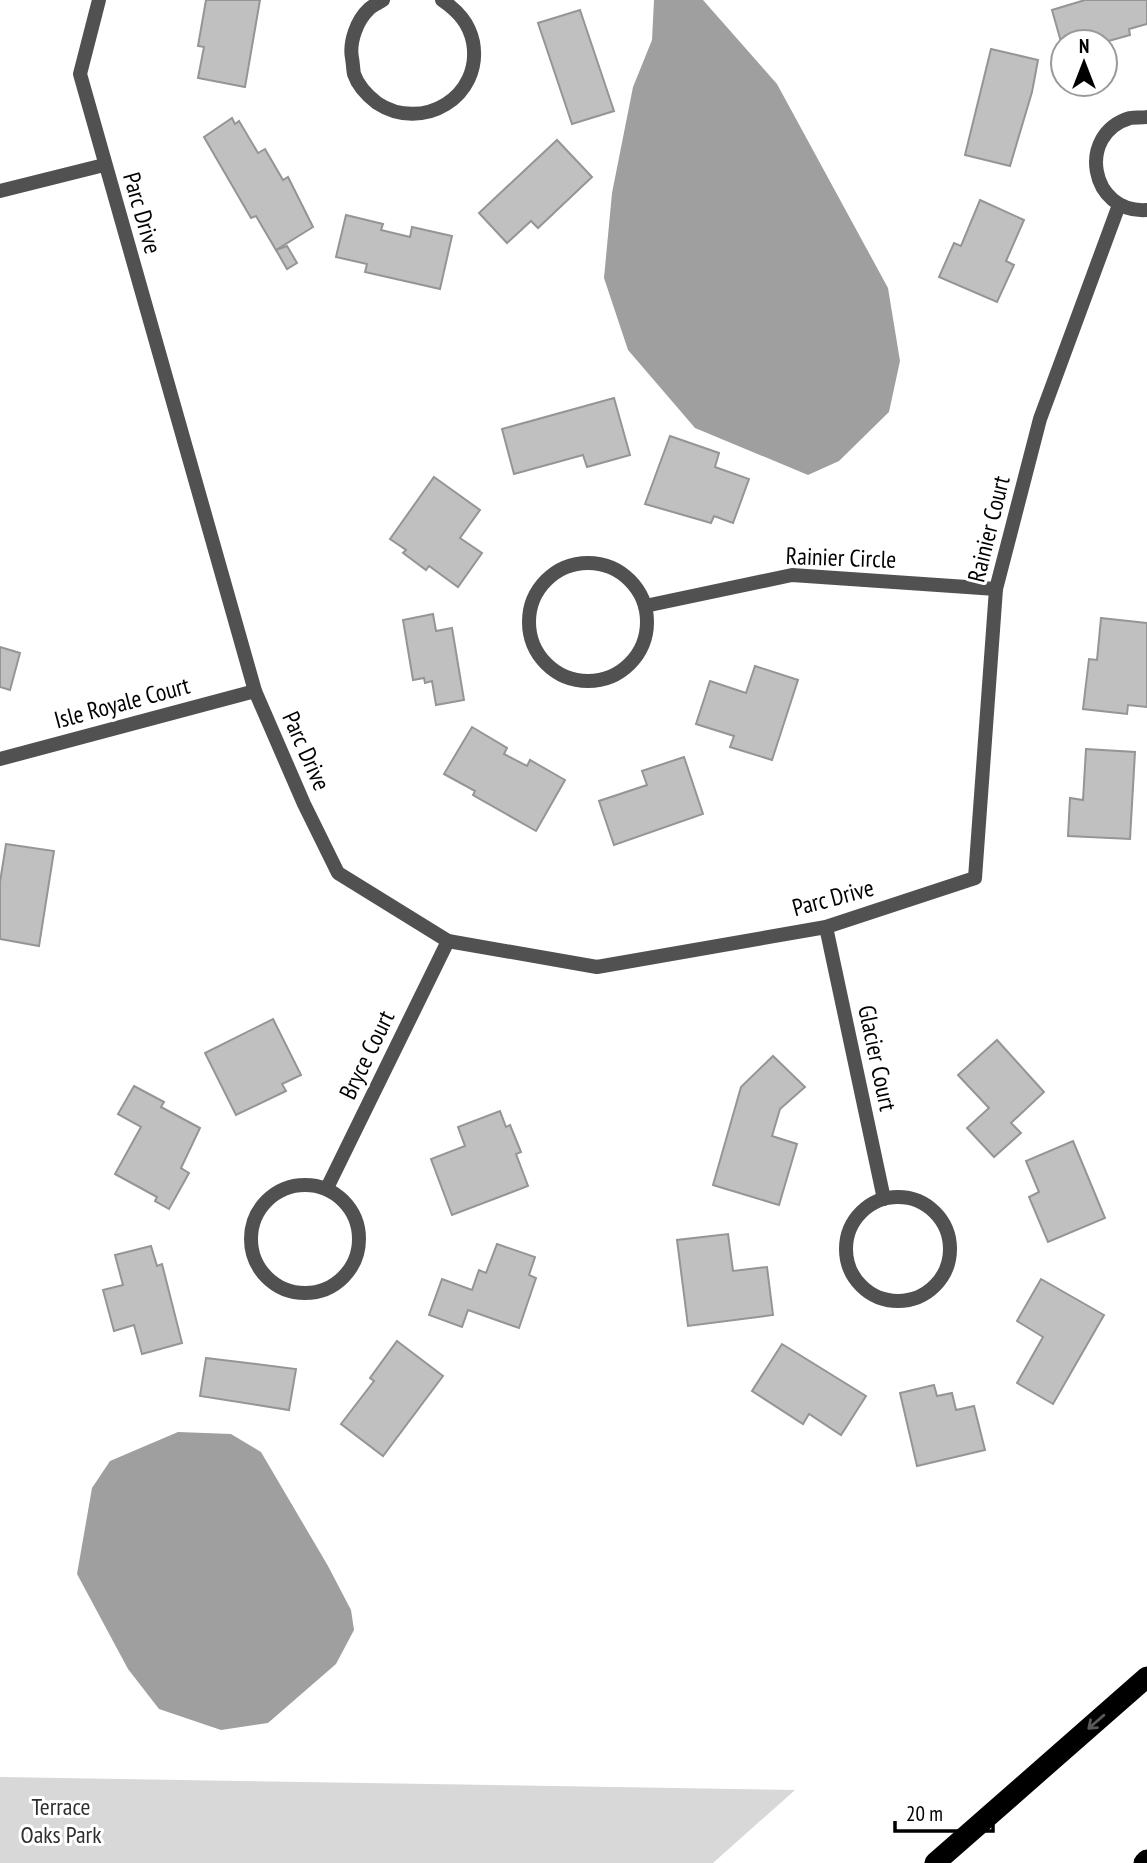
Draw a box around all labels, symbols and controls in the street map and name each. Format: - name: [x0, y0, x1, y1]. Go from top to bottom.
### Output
- north arrow: [1049, 28, 1119, 98]
- text: N: [1079, 34, 1089, 58]
- street label: Parc Drive: [116, 169, 169, 257]
- street label: Rainier Court: [960, 472, 1017, 585]
- street label: Rainier Circle: [785, 540, 897, 575]
- street label: Isle Royale Court: [51, 669, 193, 735]
- street label: Parc Drive: [275, 707, 338, 795]
- street label: Parc Drive: [789, 872, 877, 923]
- street label: Glacier Court: [851, 1002, 904, 1114]
- street label: Bryce Court: [332, 1005, 401, 1104]
- one-way arrow: [1087, 1714, 1105, 1730]
- scale bar: [895, 1790, 993, 1834]
- park label: Terrace Oaks Park: [21, 1791, 102, 1850]
- text: 20 m: [906, 1800, 943, 1827]

